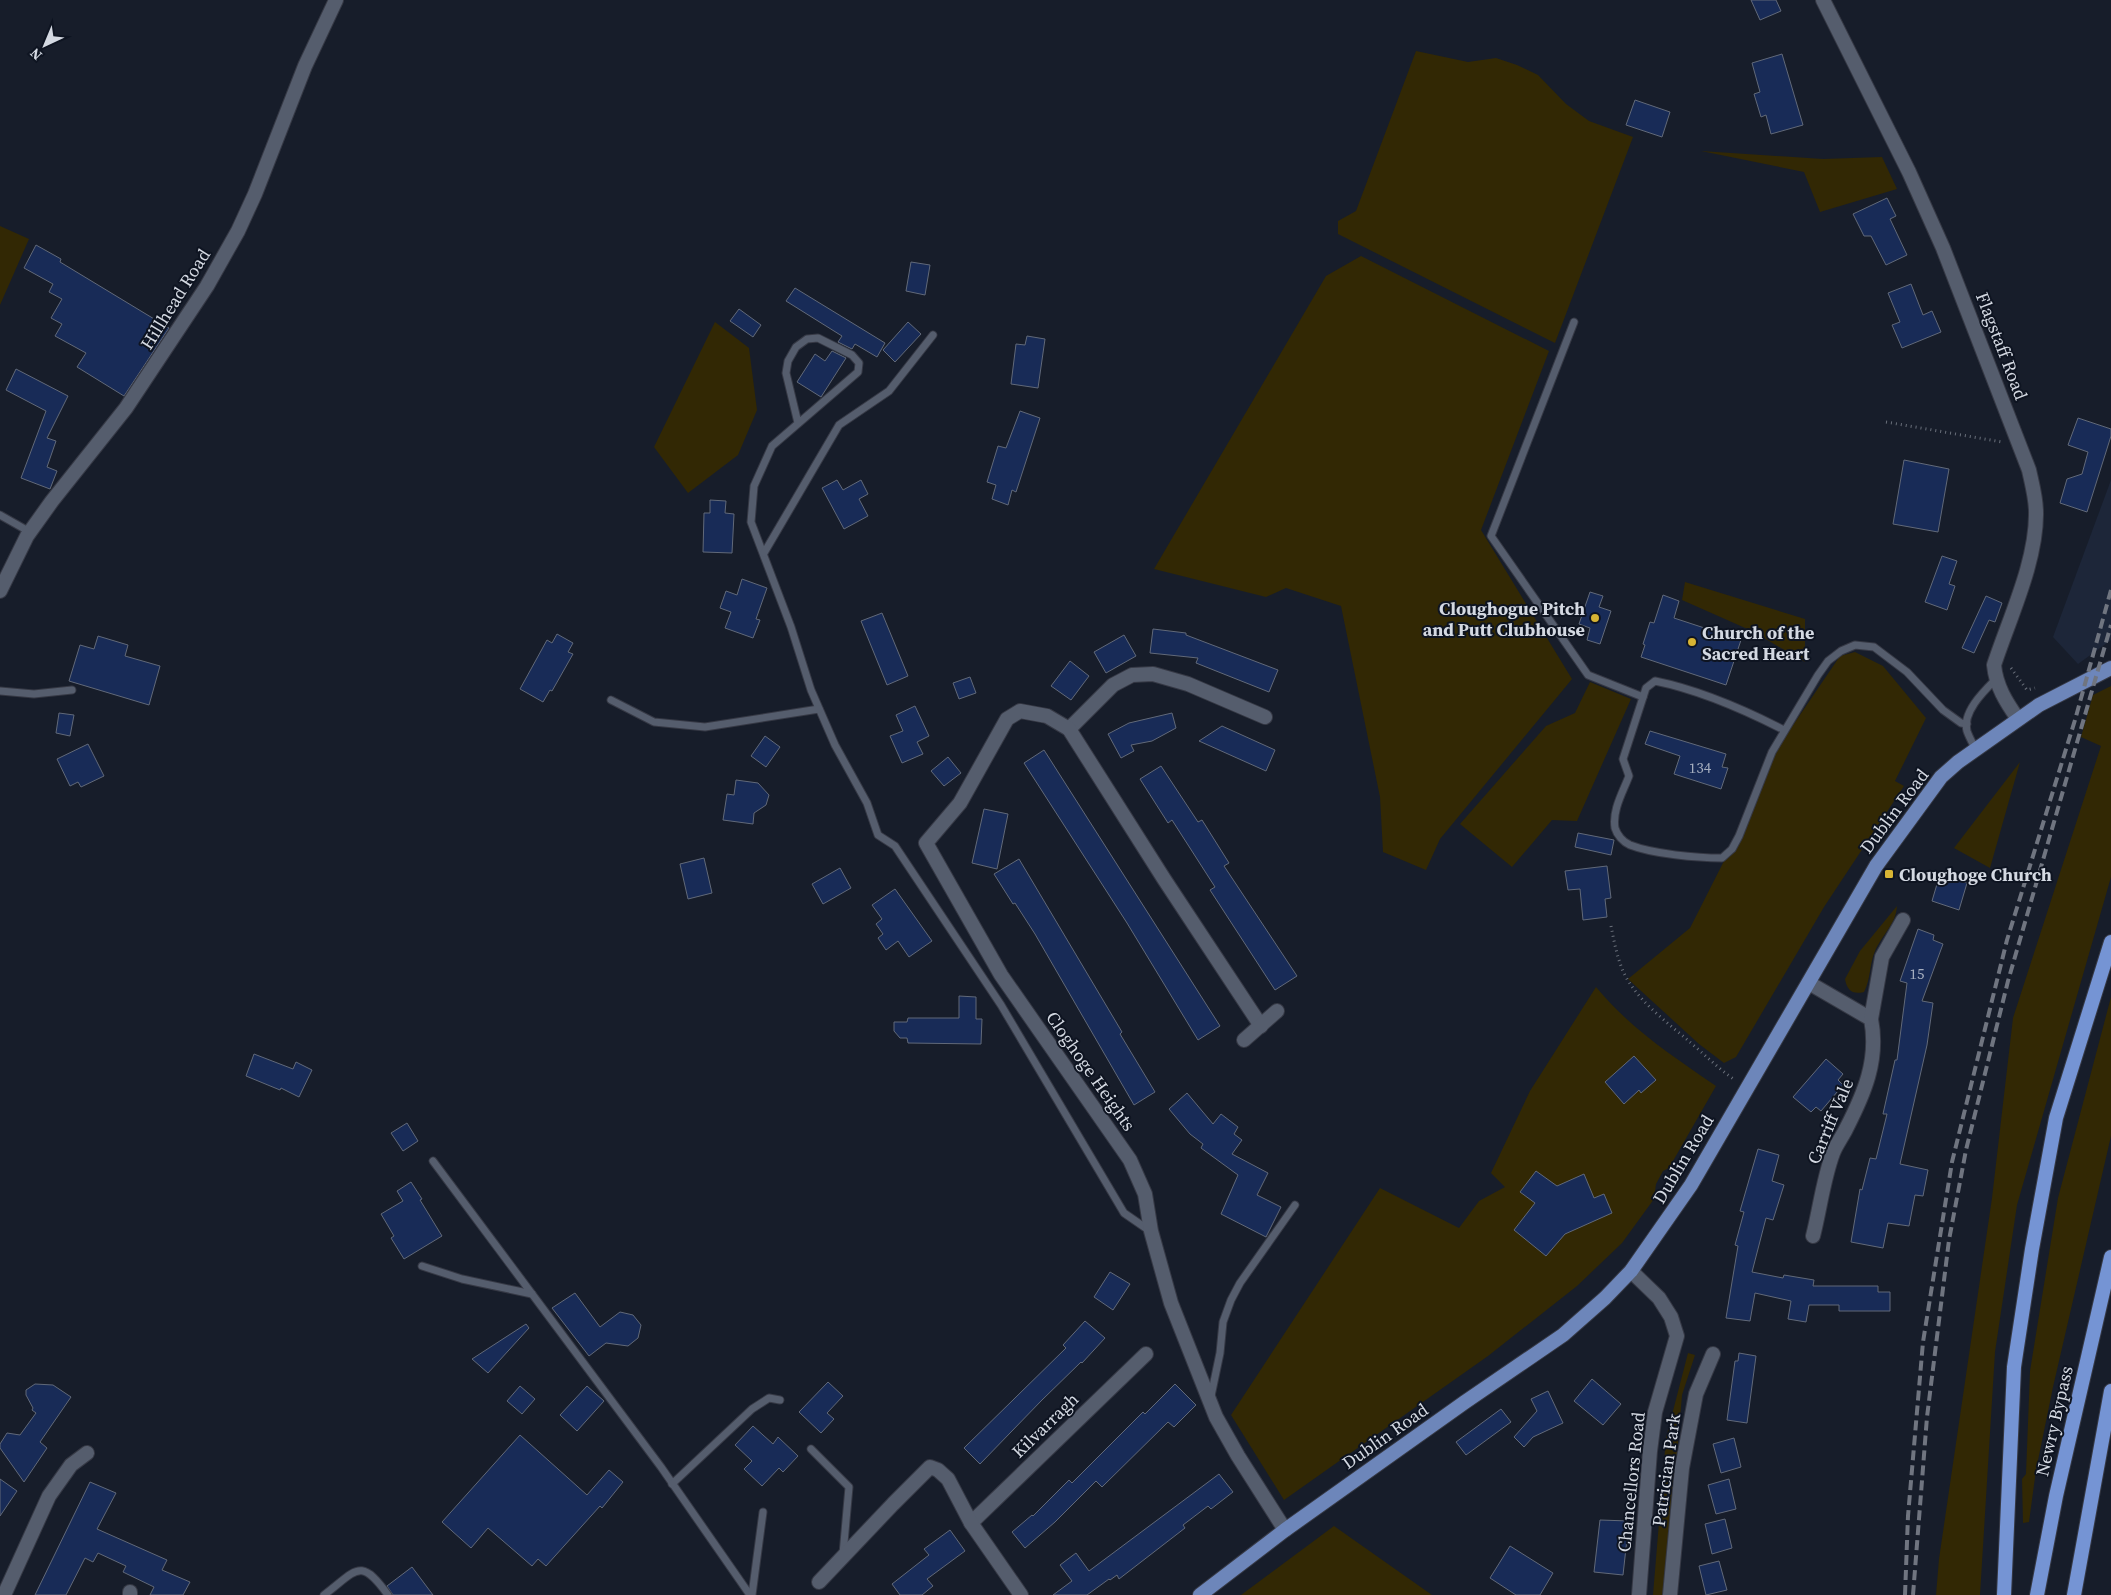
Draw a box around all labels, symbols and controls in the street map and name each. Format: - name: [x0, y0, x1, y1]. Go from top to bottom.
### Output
- north arrow: [20, 20, 70, 70]
- text: N: [25, 44, 47, 65]
- street label: Hillhead Road: [134, 244, 216, 354]
- street label: Flagstaff Road: [1970, 289, 2034, 403]
- place label: Cloughogue Pitch and Putt Clubhouse: [1423, 596, 1585, 642]
- marker: Cloughogue Pitch and Putt Clubhouse: [1589, 612, 1601, 624]
- place label: Church of the Sacred Heart: [1702, 620, 1814, 666]
- marker: Church of the Sacred Heart: [1686, 636, 1698, 648]
- house number: 134: [1689, 757, 1712, 778]
- street label: Dublin Road: [1854, 764, 1934, 858]
- place label: Cloughoge Church: [1899, 862, 2052, 887]
- marker: Cloughoge Church: [1883, 868, 1895, 880]
- house number: 15: [1909, 963, 1925, 984]
- street label: Cloghoge Heights: [1040, 1006, 1142, 1136]
- street label: Carriff Vale: [1801, 1074, 1859, 1168]
- street label: Dublin Road: [1647, 1110, 1719, 1208]
- street label: Newry Bypass: [2029, 1363, 2079, 1479]
- street label: Kilvarragh: [1006, 1387, 1084, 1463]
- street label: Dublin Road: [1337, 1397, 1433, 1475]
- street label: Chancellors Road: [1611, 1411, 1651, 1553]
- street label: Patrician Park: [1646, 1412, 1686, 1528]

